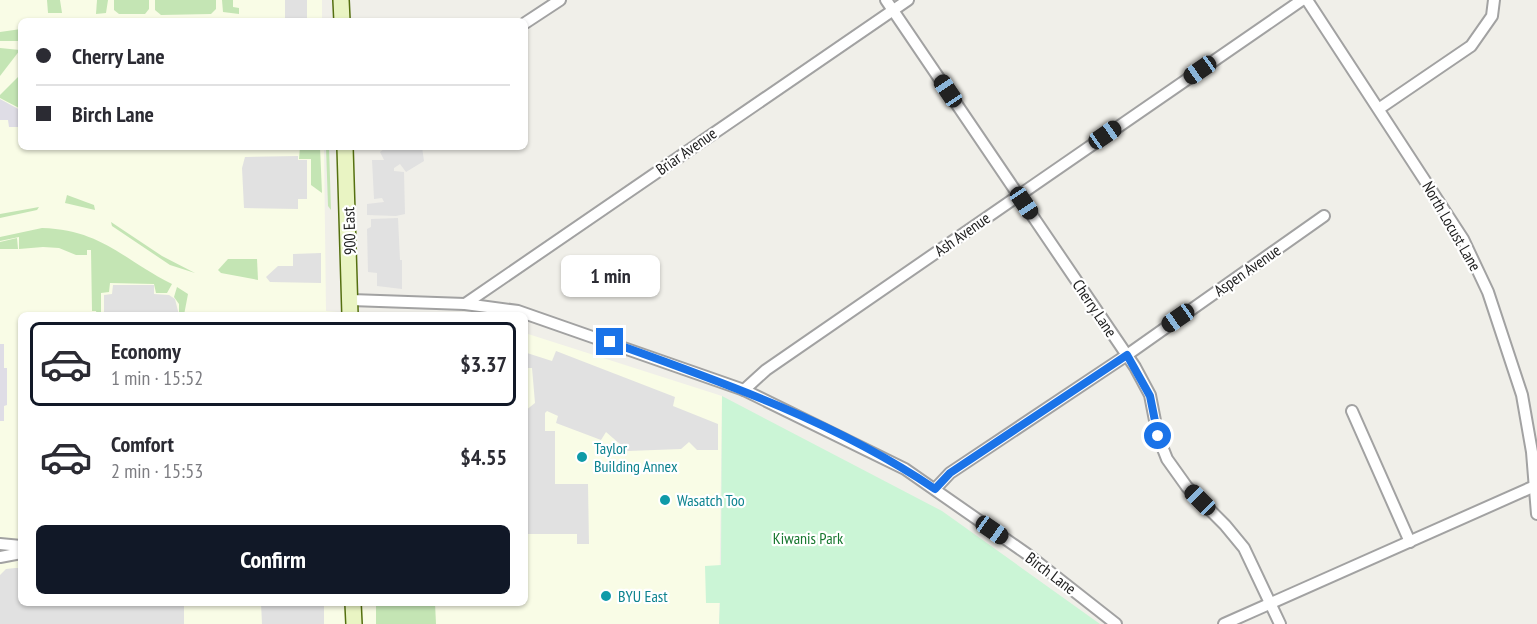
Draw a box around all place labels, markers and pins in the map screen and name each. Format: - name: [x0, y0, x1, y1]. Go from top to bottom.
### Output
- place label: Taylor Building Annex: [594, 438, 678, 476]
- marker: Taylor Building Annex: [575, 450, 589, 464]
- place label: Wasatch Too: [677, 490, 745, 510]
- marker: Wasatch Too: [658, 493, 672, 507]
- place label: BYU East: [618, 586, 668, 606]
- marker: BYU East: [599, 589, 613, 603]

